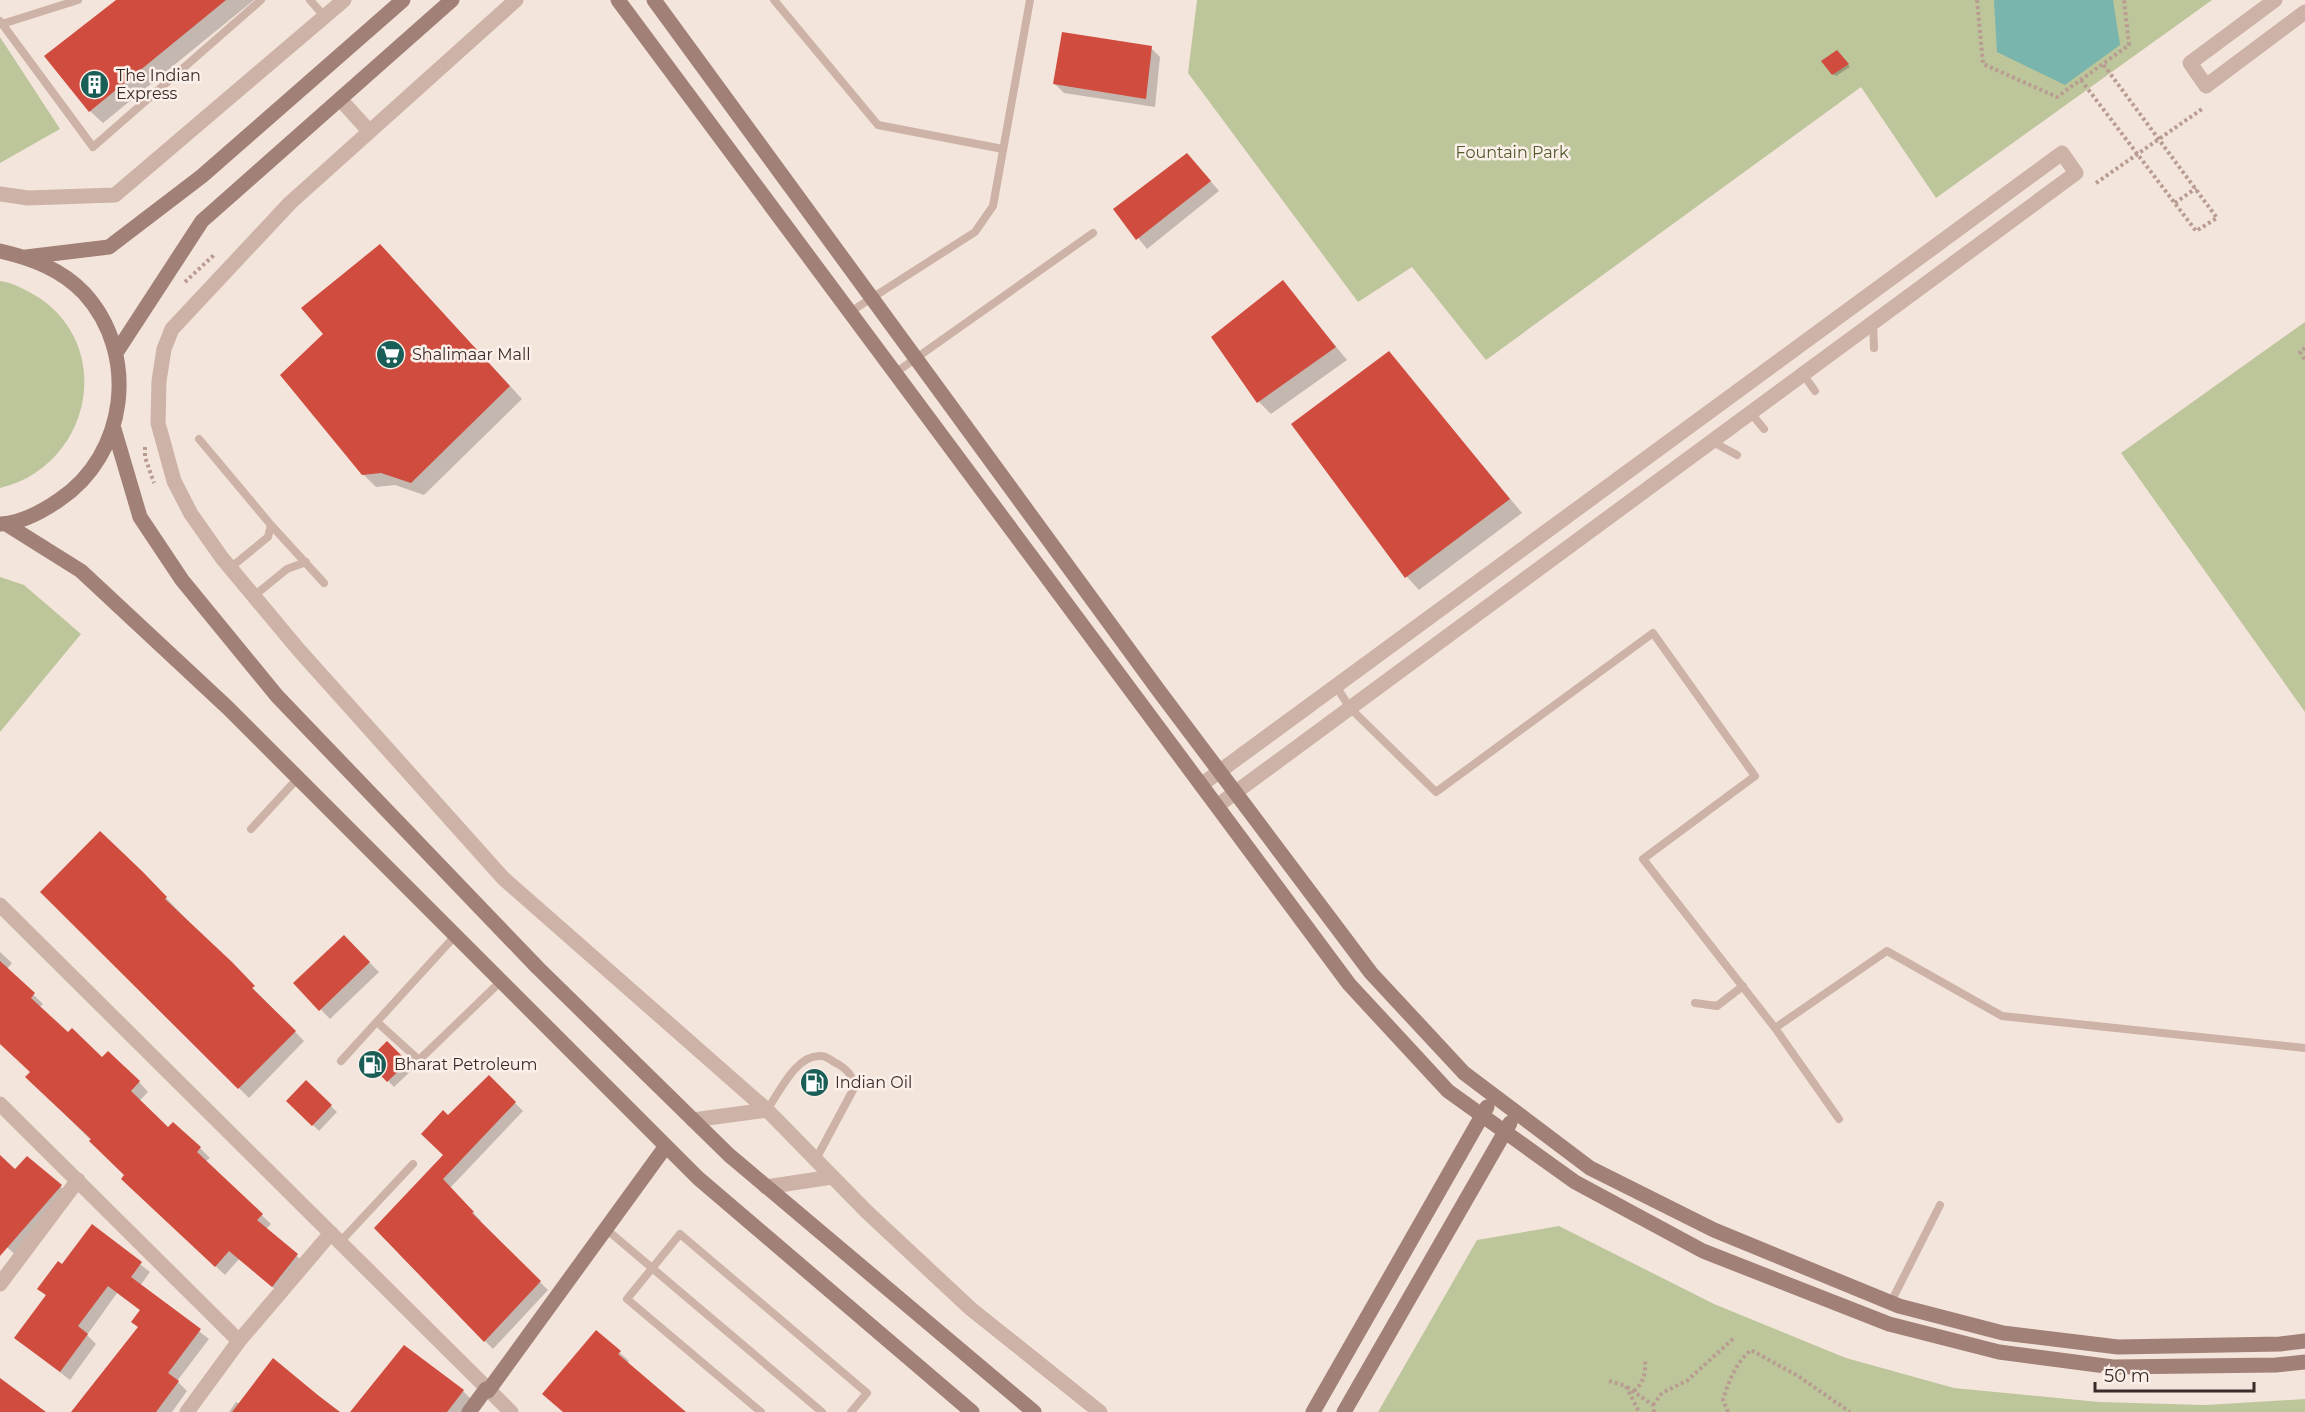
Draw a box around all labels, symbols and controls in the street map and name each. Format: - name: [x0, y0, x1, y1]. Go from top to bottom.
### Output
- place label: The Indian Express: [116, 66, 201, 103]
- building icon: The Indian Express: [79, 68, 111, 100]
- park label: Fountain Park: [1456, 143, 1569, 162]
- supermarket icon: Shalimaar Mall: [375, 338, 407, 370]
- place label: Shalimaar Mall: [412, 345, 531, 364]
- fuel station icon: Bharat Petroleum: [357, 1048, 389, 1080]
- place label: Bharat Petroleum: [394, 1055, 538, 1074]
- fuel station icon: Indian Oil: [798, 1066, 830, 1098]
- place label: Indian Oil: [835, 1073, 912, 1092]
- scale bar: [2095, 1355, 2254, 1393]
- text: 50 m: [2104, 1365, 2150, 1387]

